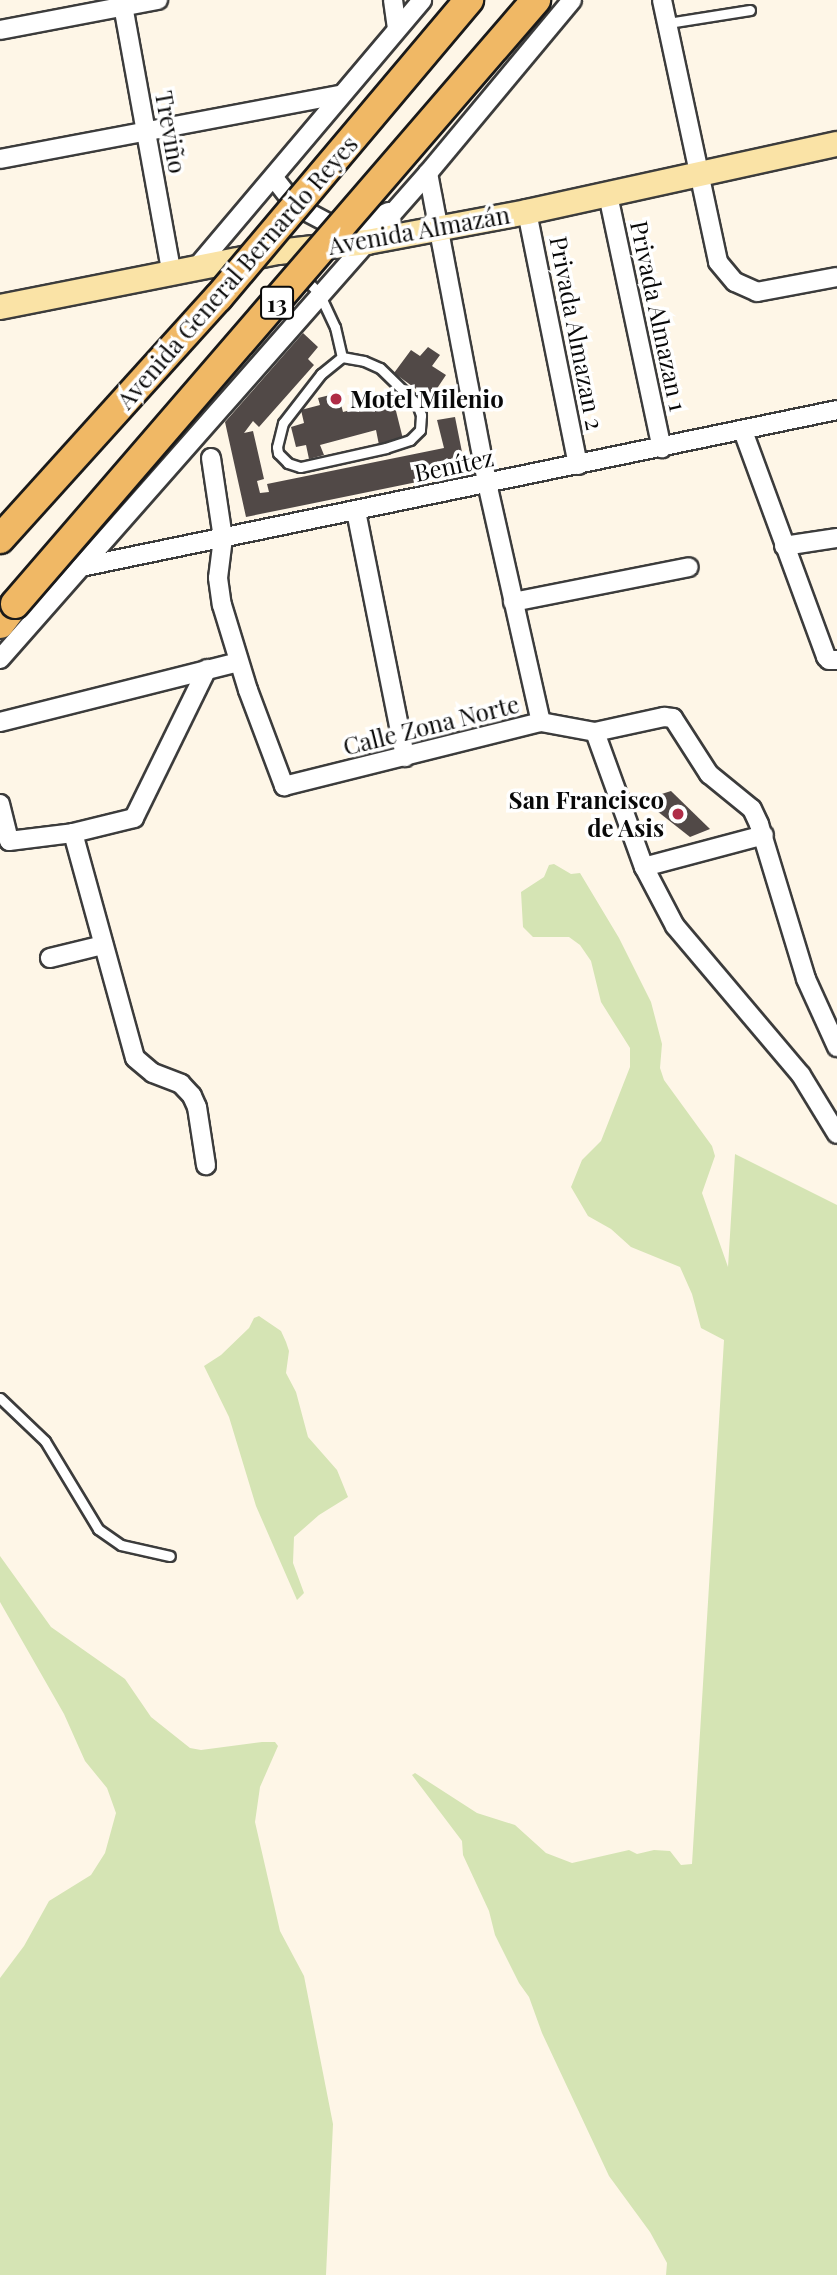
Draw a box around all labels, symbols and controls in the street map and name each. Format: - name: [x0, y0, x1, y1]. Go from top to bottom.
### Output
- street label: Treviño: [150, 88, 192, 176]
- street label: Avenida General Bernardo Reyes: [110, 130, 364, 414]
- street label: Avenida Almazán: [325, 200, 513, 260]
- street label: Privada Almazan 1: [625, 218, 693, 414]
- street label: Privada Almazan 2: [544, 233, 610, 433]
- road number: 13: [260, 284, 294, 322]
- place label: Motel Milenio: [350, 385, 504, 413]
- marker: Motel Milenio: [328, 391, 344, 407]
- street label: Benítez: [412, 443, 496, 487]
- street label: Calle Zona Norte: [340, 689, 522, 761]
- place label: San Francisco de Asis: [509, 786, 664, 842]
- marker: San Francisco de Asis: [670, 806, 686, 822]

